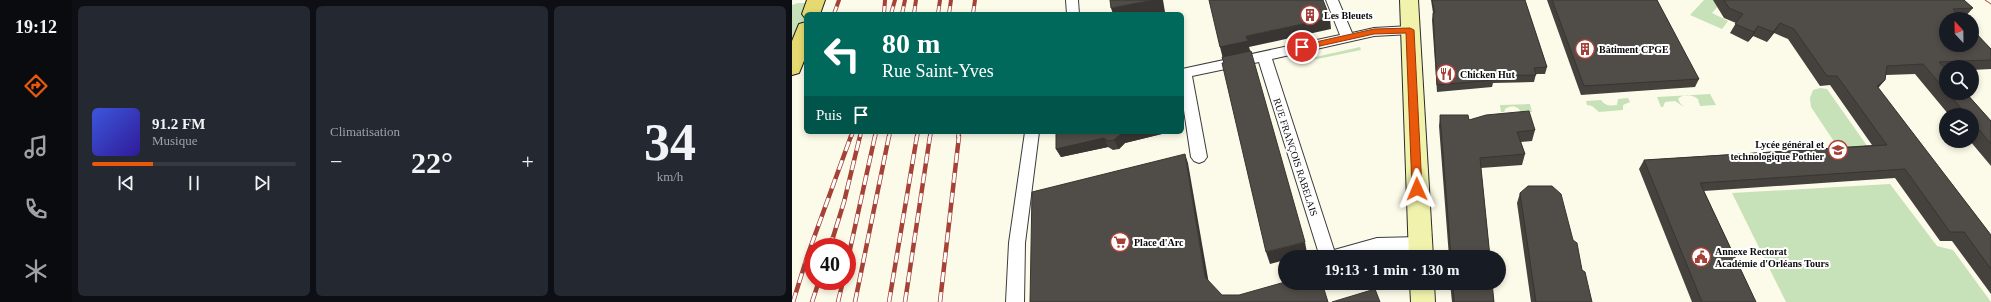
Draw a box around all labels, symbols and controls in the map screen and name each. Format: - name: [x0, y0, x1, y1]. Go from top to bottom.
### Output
- building icon: Les Bleuets: [1299, 4, 1321, 26]
- place label: Les Bleuets: [1324, 10, 1373, 21]
- north arrow: [1939, 12, 1979, 52]
- map controls: [1939, 12, 1979, 148]
- text: 19:12: [15, 17, 57, 37]
- icon: left: [816, 28, 868, 80]
- text: 80 m: [882, 28, 940, 59]
- pin: [1285, 30, 1319, 64]
- icon: arrive: [1291, 36, 1313, 58]
- building icon: Bâtiment CPGE: [1574, 38, 1596, 60]
- place label: Bâtiment CPGE: [1599, 44, 1669, 55]
- button: search: [1939, 60, 1979, 100]
- text: Rue Saint-Yves: [882, 61, 994, 81]
- restaurant icon: Chicken Hut: [1435, 63, 1457, 85]
- place label: Chicken Hut: [1460, 69, 1515, 80]
- icon: directions: [22, 72, 50, 100]
- street label: RUE FRANÇOIS RABELAIS: [1271, 97, 1320, 218]
- icon: arrive: [850, 104, 872, 126]
- text: Puis: [816, 107, 842, 123]
- button: layers: [1939, 108, 1979, 148]
- text: 34: [644, 114, 696, 171]
- text: 91.2 FM: [152, 116, 205, 132]
- text: Climatisation: [330, 124, 400, 139]
- icon: music: [22, 133, 50, 161]
- text: Musique: [152, 133, 198, 148]
- place label: Lycée général et technologique Pothier: [1730, 139, 1825, 162]
- school or university icon: Lycée général et technologique Pothier: [1827, 139, 1849, 161]
- text: 22°: [411, 146, 453, 179]
- text: −: [330, 149, 342, 174]
- text: +: [522, 149, 534, 174]
- position arrow: [1396, 168, 1438, 210]
- text: km/h: [657, 169, 683, 184]
- icon: previous: [115, 172, 137, 194]
- icon: pause: [183, 172, 205, 194]
- icon: next: [251, 172, 273, 194]
- icon: phone: [22, 195, 50, 223]
- supermarket icon: Place d'Arc: [1109, 231, 1131, 253]
- place label: Place d'Arc: [1134, 237, 1184, 248]
- speed limit sign: 40: [804, 238, 856, 290]
- public building icon: Annexe Rectorat Académie d'Orléans Tours: [1690, 246, 1712, 268]
- place label: Annexe Rectorat Académie d'Orléans Tours: [1715, 246, 1829, 269]
- icon: climate: [22, 257, 50, 285]
- text: 19:13 · 1 min · 130 m: [1325, 262, 1460, 278]

